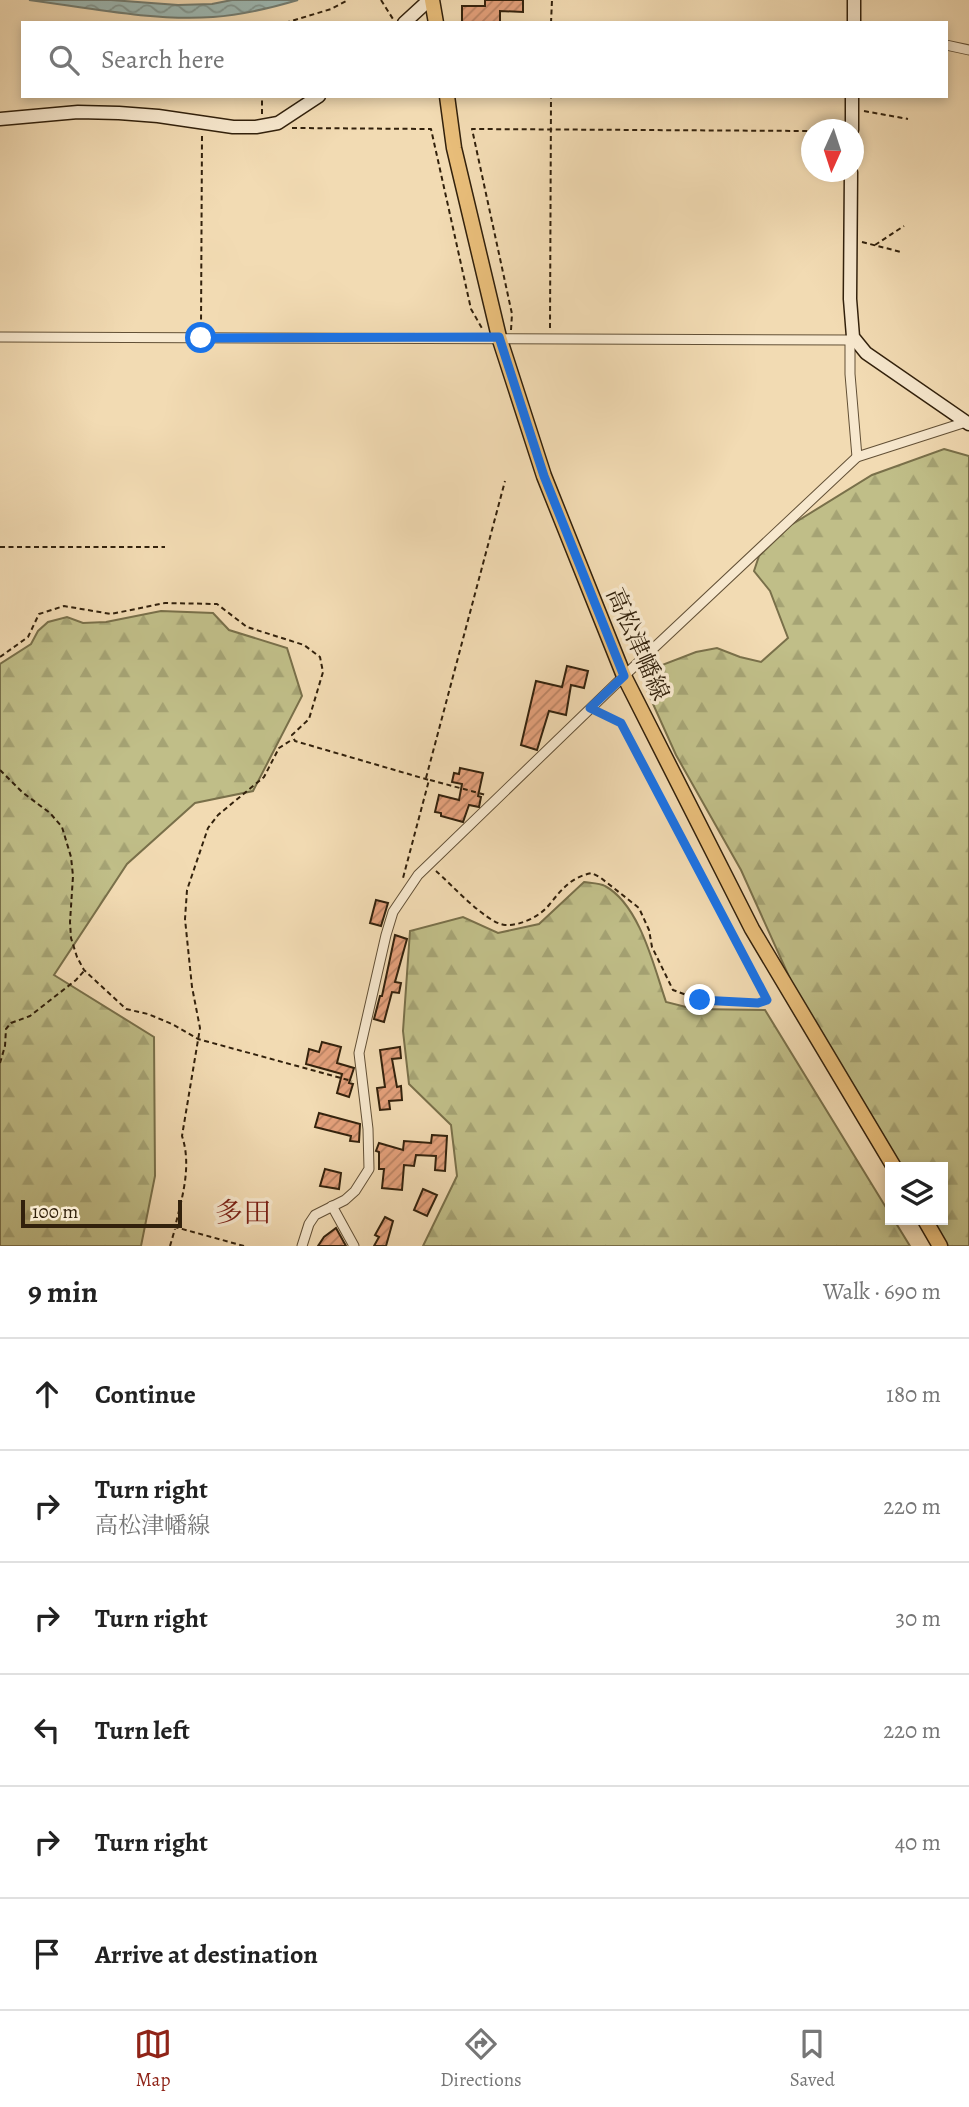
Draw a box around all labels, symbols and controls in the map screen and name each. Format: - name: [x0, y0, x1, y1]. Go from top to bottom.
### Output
- search box: [21, 21, 948, 98]
- icon: search: [45, 41, 83, 79]
- text: Search here: [101, 42, 225, 77]
- north arrow: [801, 119, 864, 182]
- route start: [185, 322, 216, 353]
- street label: 高松津幡線: [599, 583, 677, 705]
- route end: [684, 984, 715, 1015]
- map controls: [885, 1162, 948, 1225]
- button: layers: [885, 1162, 948, 1225]
- district label: 多田: [215, 1194, 271, 1232]
- scale bar: [21, 1197, 182, 1229]
- text: 100 m: [32, 1199, 78, 1225]
- text: 9 min: [28, 1272, 98, 1312]
- text: Walk · 690 m: [823, 1276, 941, 1307]
- icon: ahead: [28, 1375, 66, 1413]
- text: Continue: [95, 1377, 196, 1412]
- text: 180 m: [886, 1379, 941, 1410]
- text: Turn right: [95, 1472, 208, 1507]
- icon: right: [28, 1487, 66, 1525]
- text: 220 m: [883, 1491, 941, 1522]
- text: 高松津幡線: [95, 1510, 210, 1541]
- icon: right: [28, 1599, 66, 1637]
- text: Turn right: [95, 1601, 208, 1636]
- text: 30 m: [895, 1603, 941, 1634]
- icon: left: [28, 1711, 66, 1749]
- text: Turn left: [95, 1713, 190, 1748]
- text: 220 m: [883, 1715, 941, 1746]
- icon: right: [28, 1823, 66, 1861]
- text: Turn right: [95, 1825, 208, 1860]
- text: 40 m: [895, 1827, 941, 1858]
- icon: arrive: [28, 1935, 66, 1973]
- text: Arrive at destination: [95, 1937, 318, 1972]
- tab: Map: [134, 2025, 172, 2093]
- tab: Directions: [440, 2025, 522, 2093]
- tab: Saved: [790, 2025, 835, 2093]

